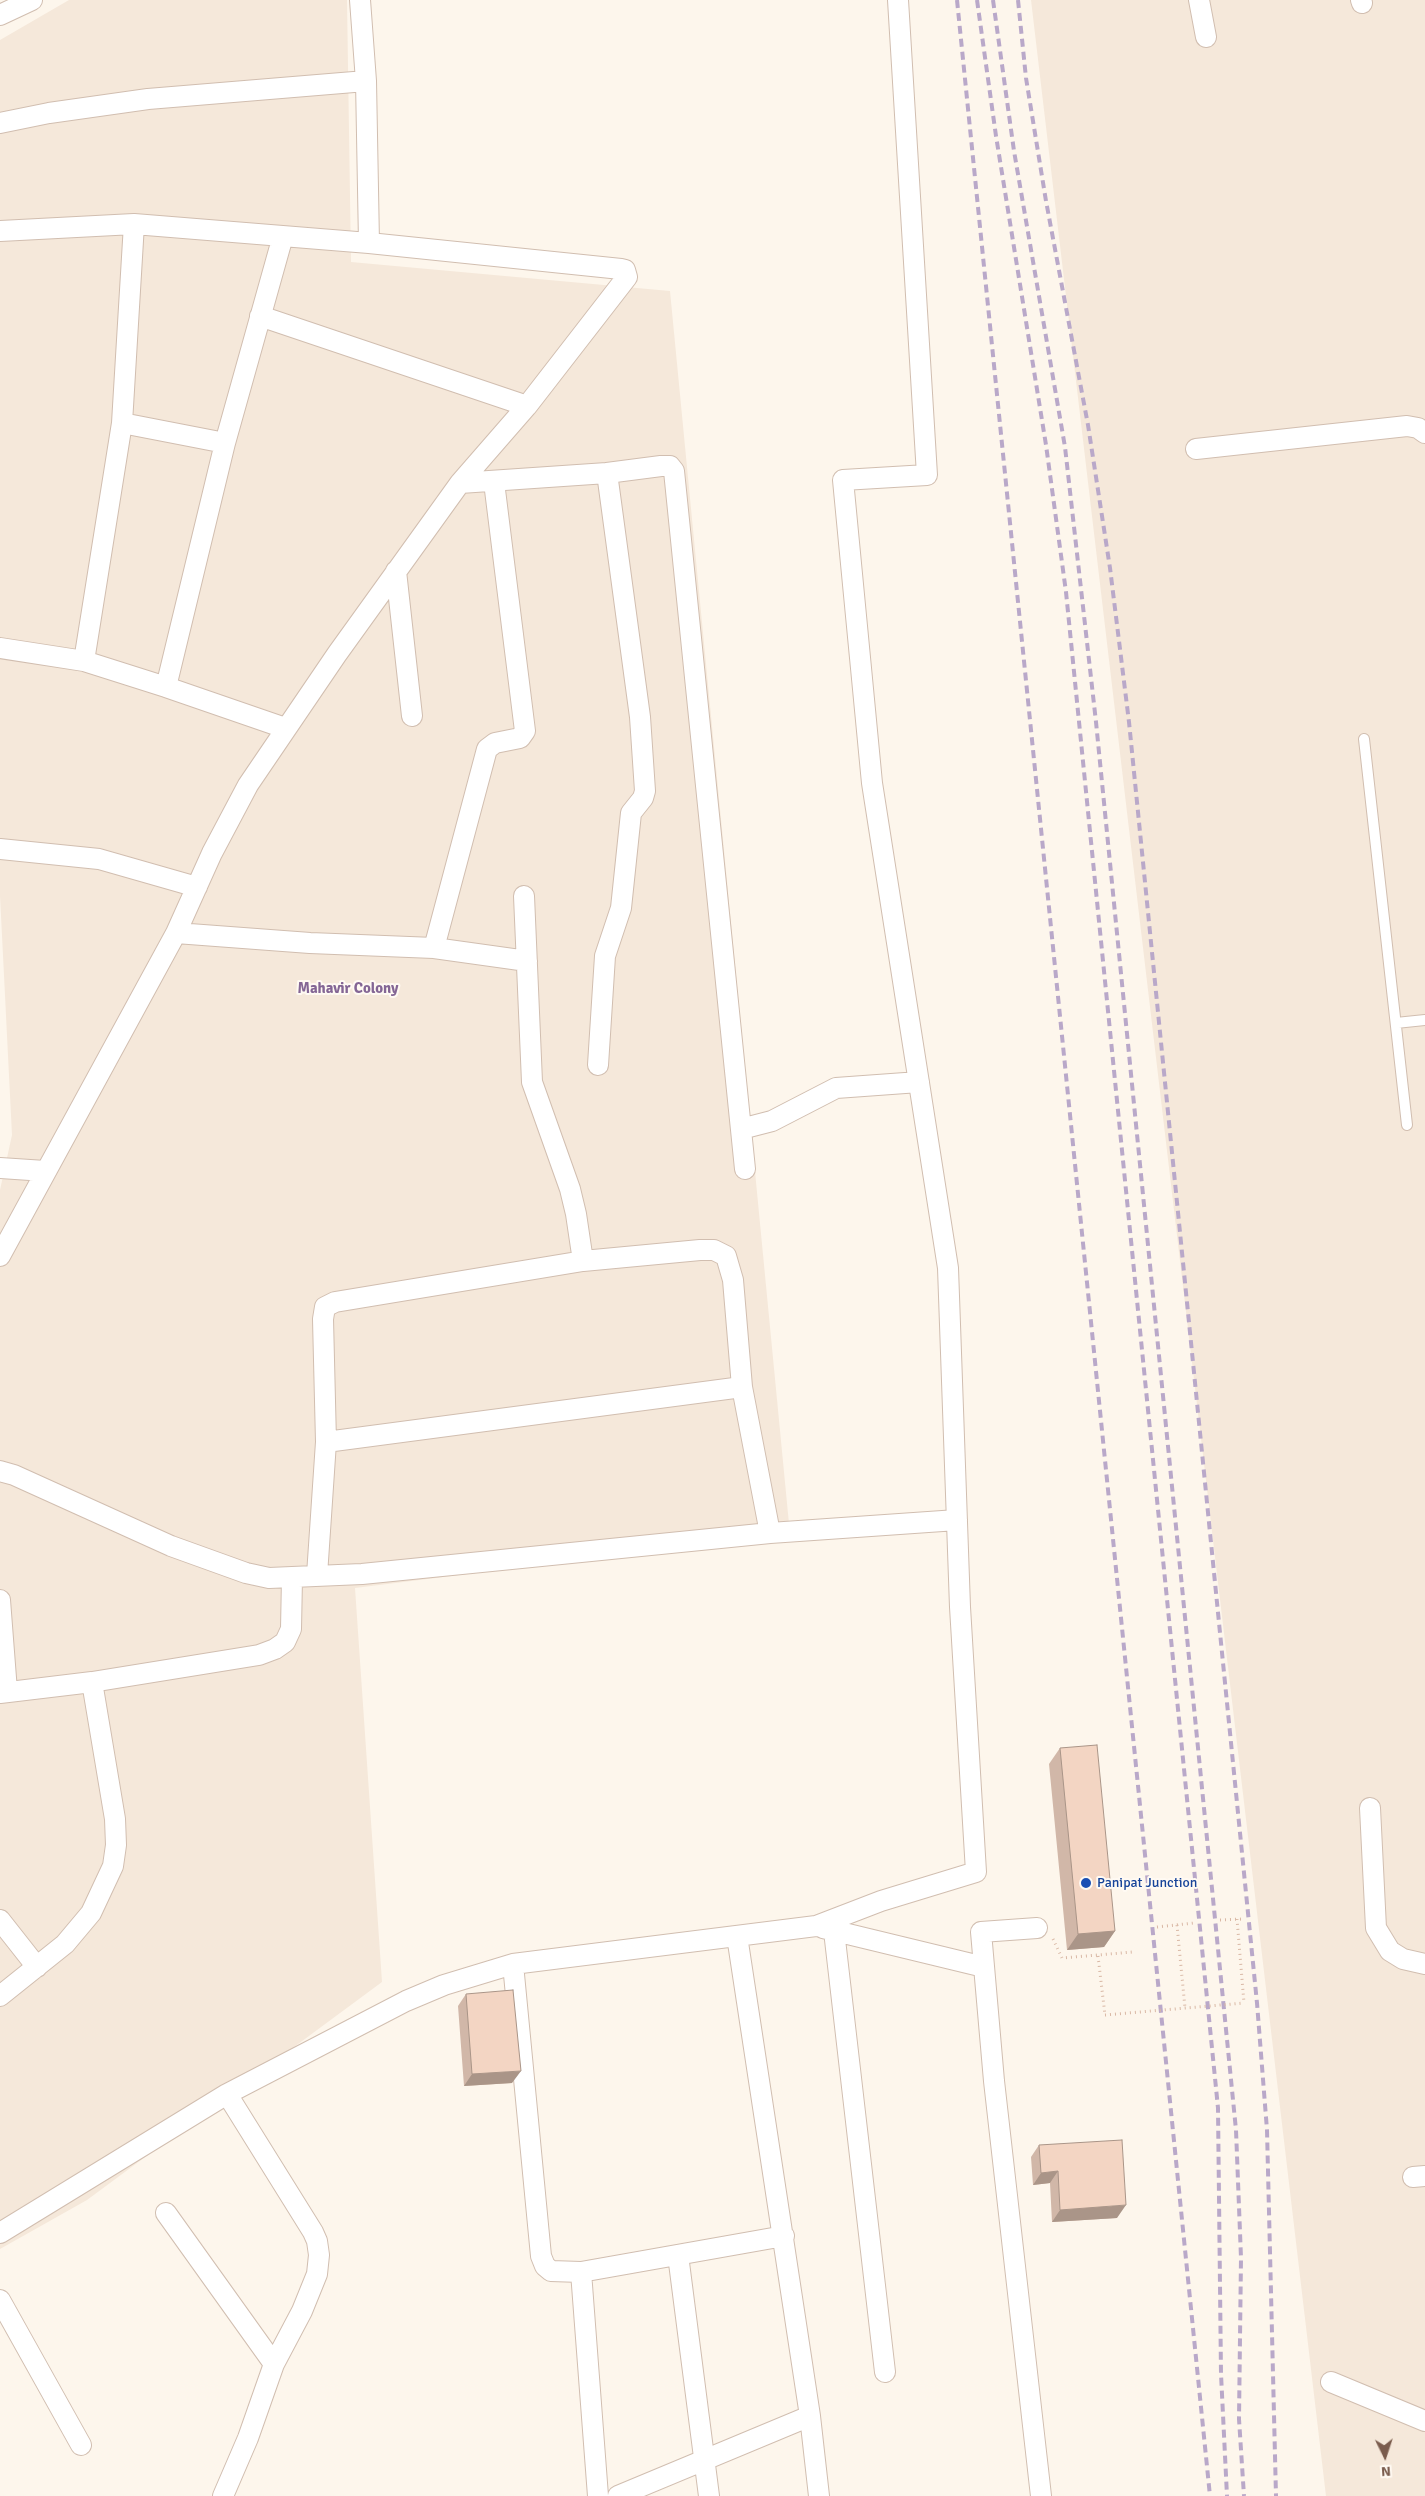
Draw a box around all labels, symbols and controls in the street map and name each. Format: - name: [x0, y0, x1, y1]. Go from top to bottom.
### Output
- district label: Mahavir Colony: [297, 980, 399, 998]
- place label: Panipat Junction: [1097, 1875, 1197, 1891]
- marker: Panipat Junction: [1079, 1876, 1093, 1890]
- north arrow: [1360, 2431, 1410, 2481]
- text: N: [1381, 2463, 1392, 2480]

